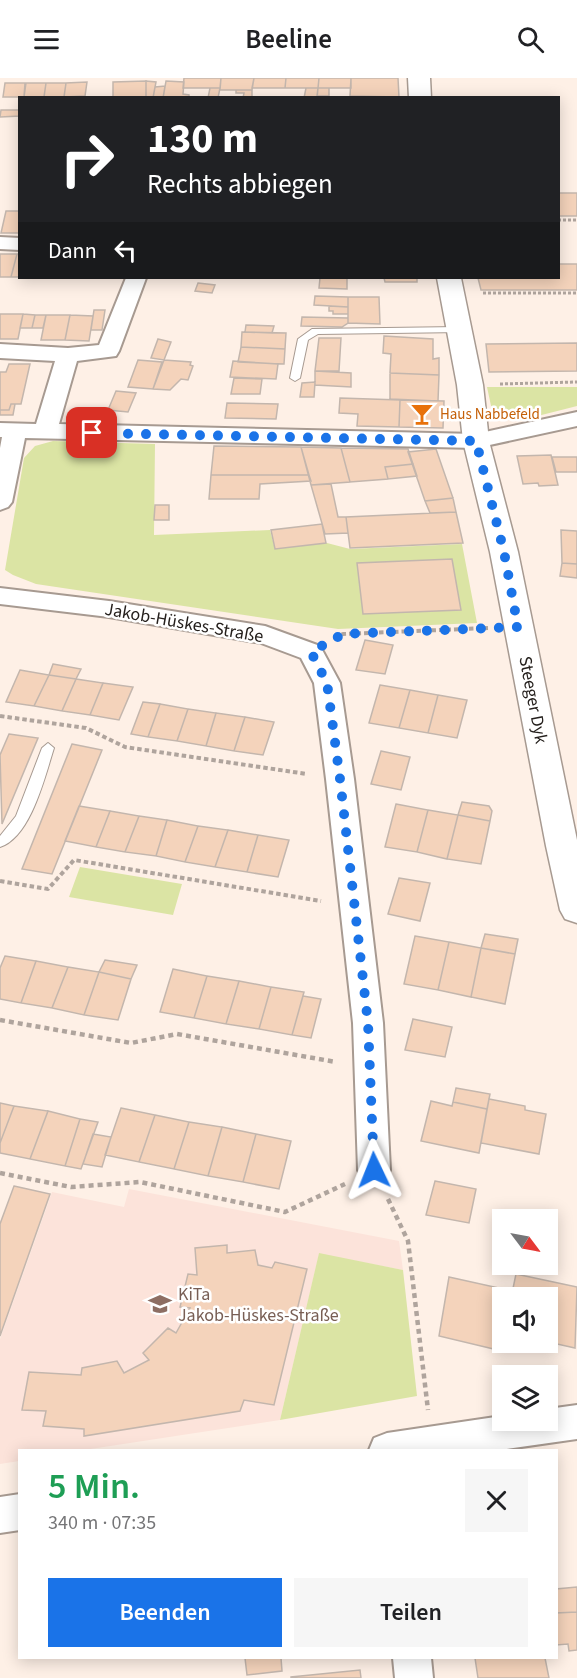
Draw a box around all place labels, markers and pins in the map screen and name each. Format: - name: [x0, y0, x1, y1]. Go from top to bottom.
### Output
- bar icon: Haus Nabbefeld: [409, 401, 435, 427]
- place label: Haus Nabbefeld: [440, 404, 540, 425]
- pin: [66, 407, 117, 458]
- place label: KiTa Jakob-Hüskes-Straße: [178, 1282, 339, 1328]
- school or university icon: KiTa Jakob-Hüskes-Straße: [147, 1291, 173, 1317]

